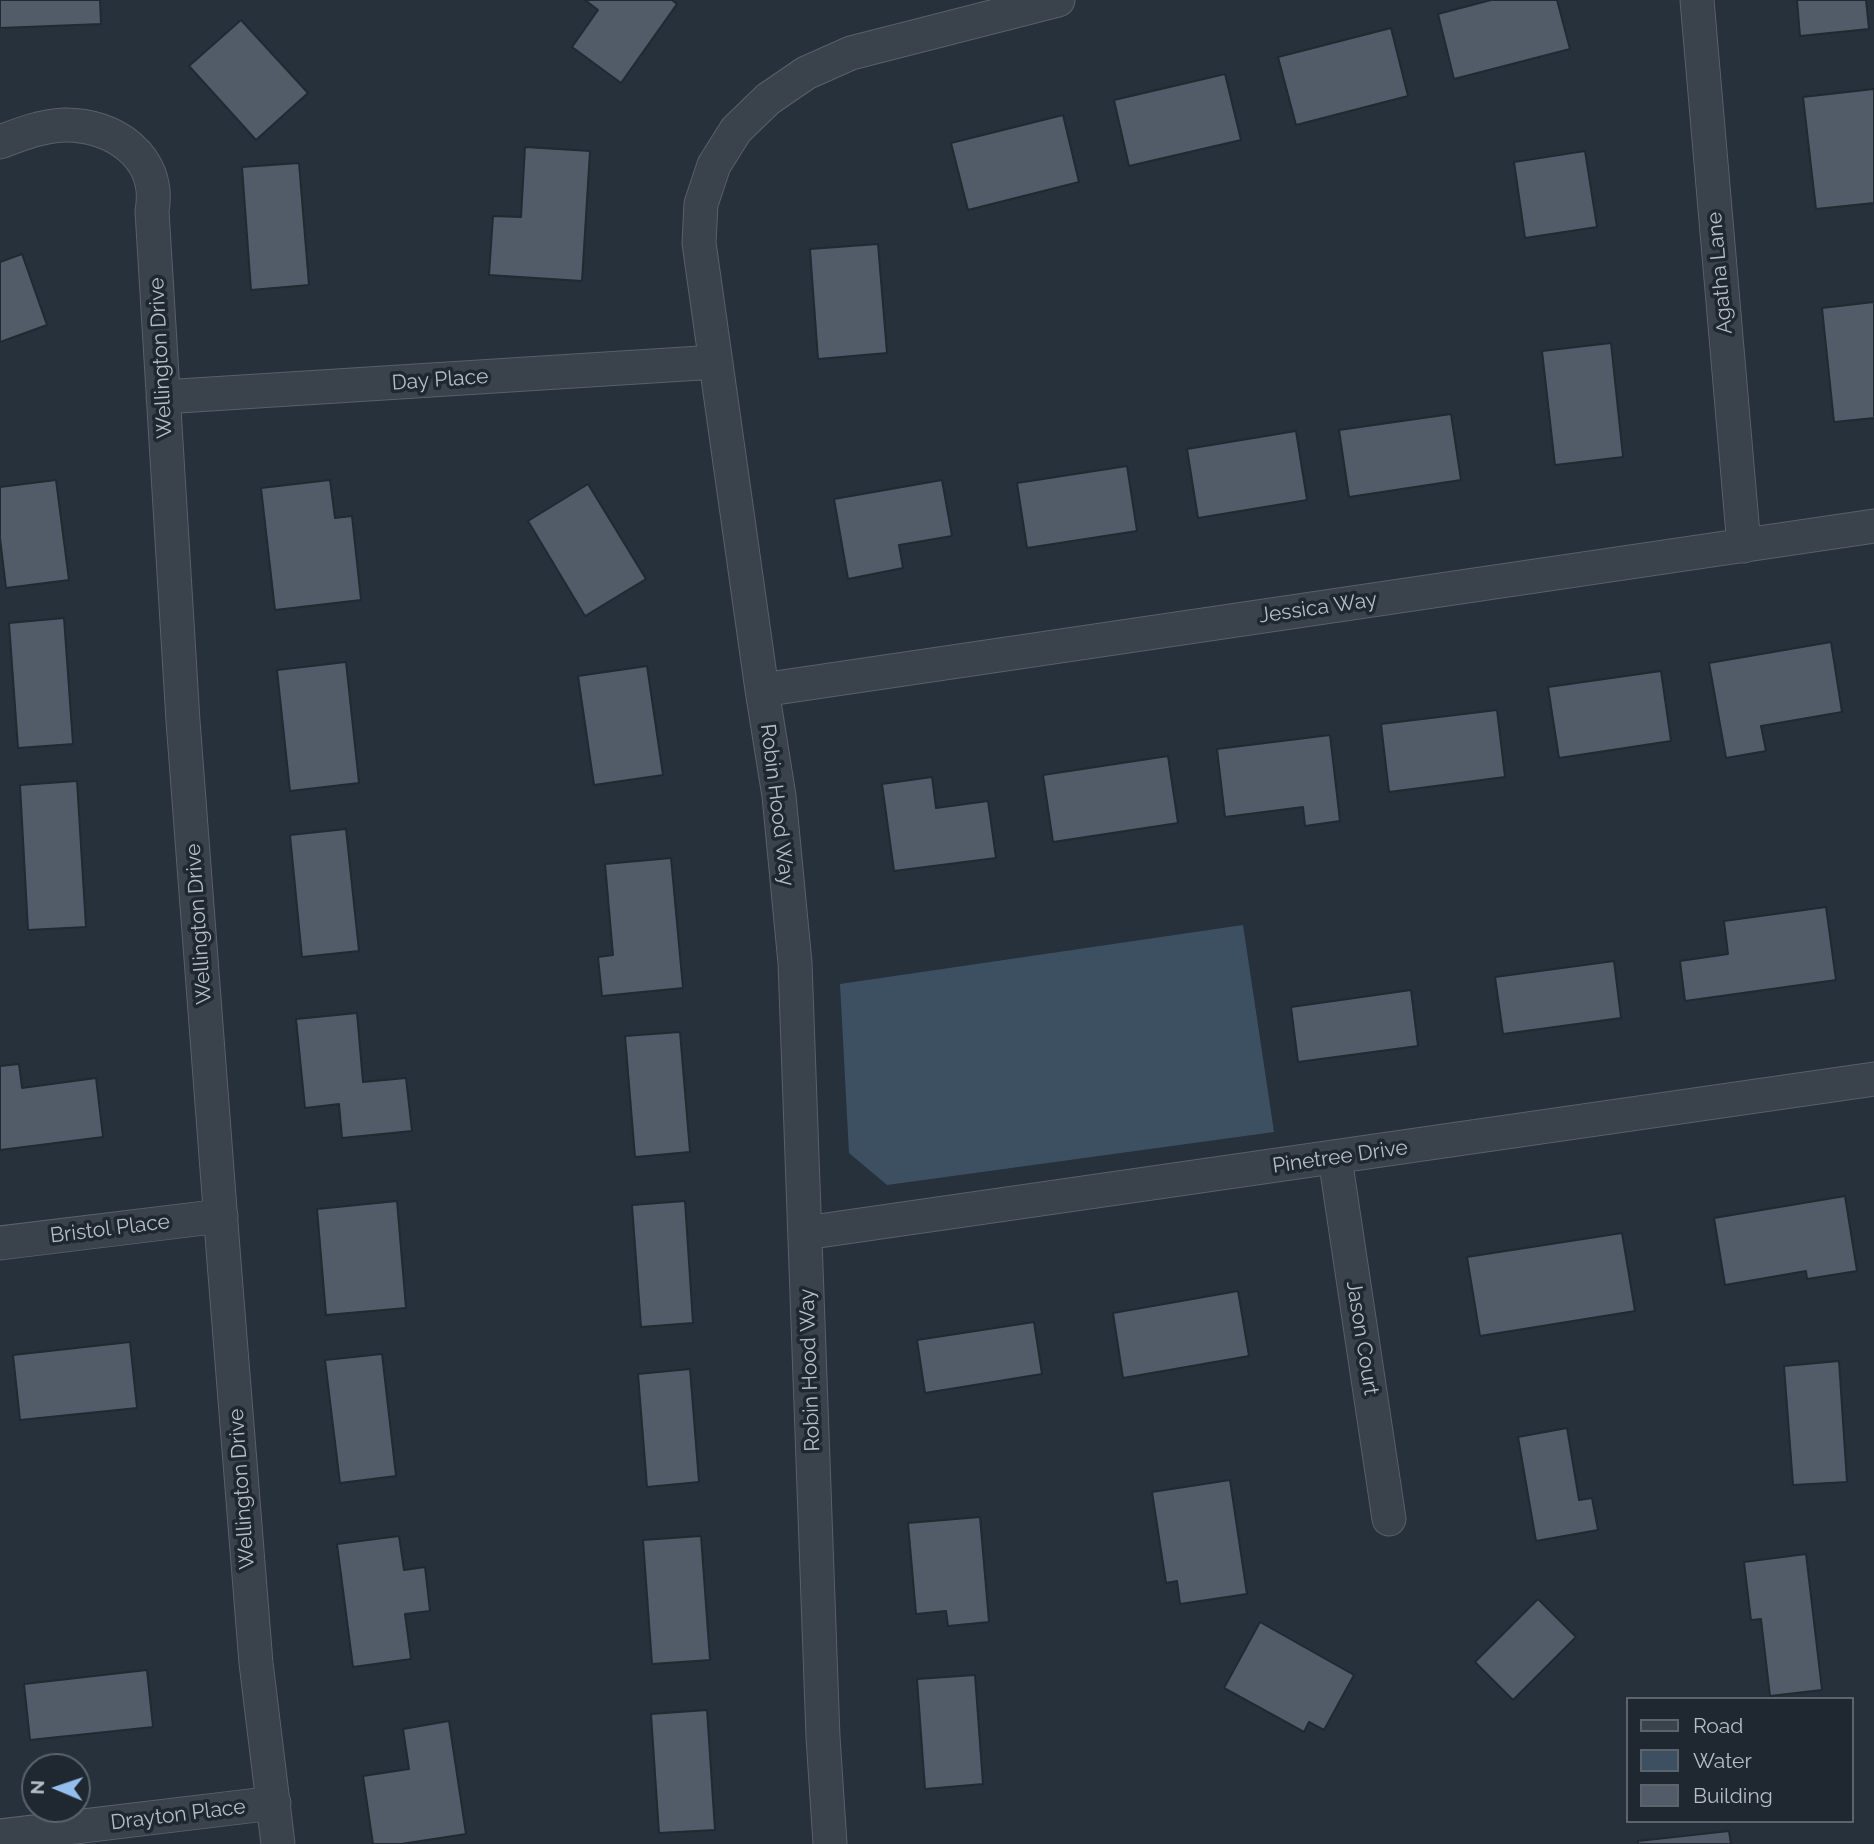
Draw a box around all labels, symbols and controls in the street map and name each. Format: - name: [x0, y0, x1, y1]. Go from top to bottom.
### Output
- street label: Agatha Lane: [1702, 211, 1738, 335]
- street label: Wellington Drive: [144, 277, 178, 439]
- street label: Day Place: [391, 364, 489, 396]
- street label: Jessica Way: [1257, 587, 1379, 629]
- street label: Robin Hood Way: [755, 723, 799, 887]
- street label: Wellington Drive: [181, 843, 217, 1005]
- street label: Pinetree Drive: [1271, 1135, 1409, 1179]
- street label: Bristol Place: [49, 1209, 171, 1249]
- street label: Jason Court: [1341, 1279, 1383, 1397]
- street label: Robin Hood Way: [795, 1288, 825, 1452]
- street label: Wellington Drive: [224, 1408, 260, 1570]
- legend: [1626, 1697, 1853, 1823]
- text: Road: [1693, 1713, 1743, 1738]
- text: Water: [1693, 1748, 1752, 1773]
- north arrow: [21, 1753, 91, 1823]
- text: N: [26, 1780, 48, 1795]
- text: Building: [1693, 1783, 1773, 1808]
- street label: Drayton Place: [109, 1794, 247, 1836]

